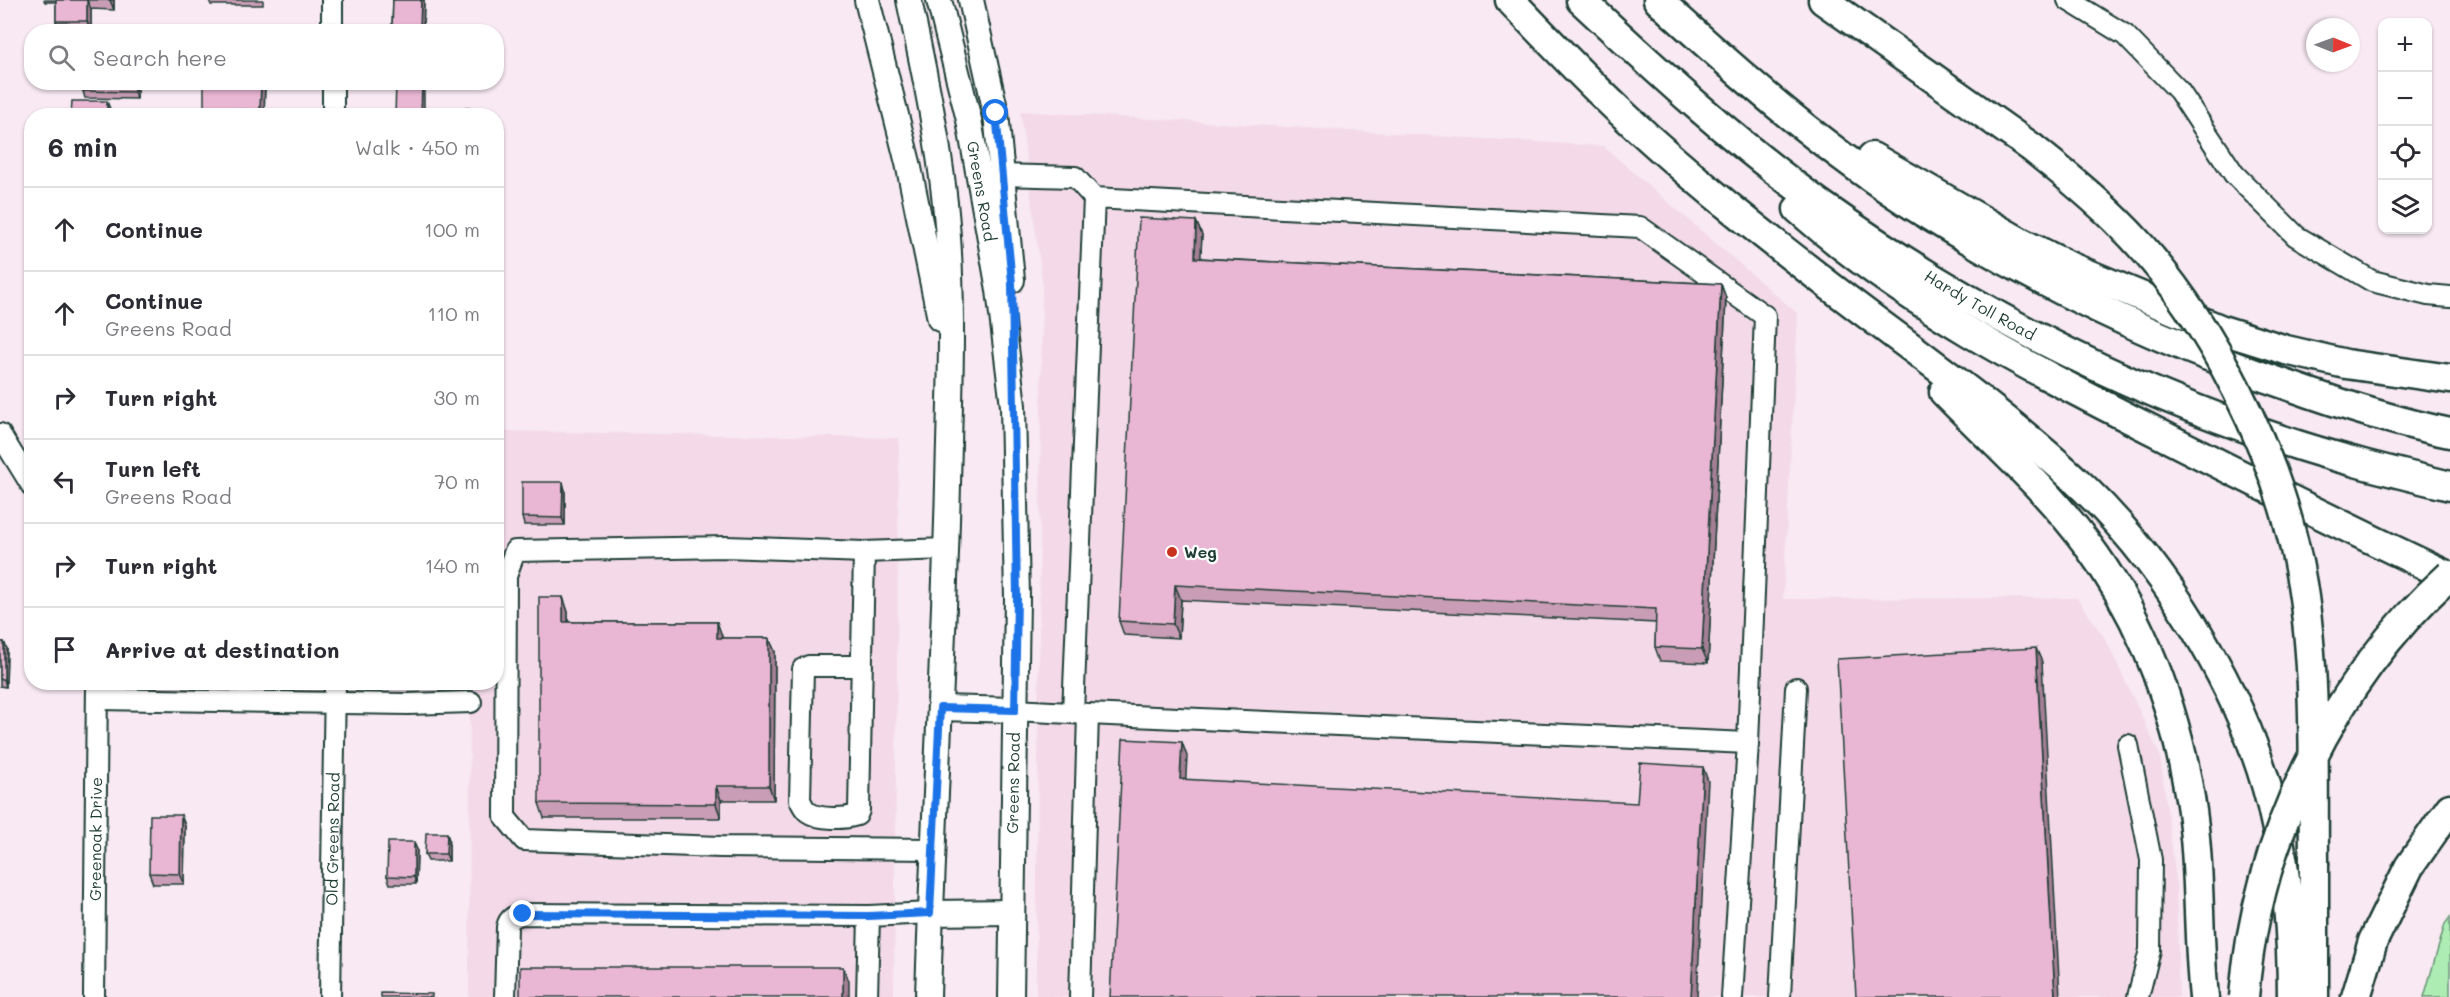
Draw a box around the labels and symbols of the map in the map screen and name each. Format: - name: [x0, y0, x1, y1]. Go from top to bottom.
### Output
- north arrow: [2306, 18, 2360, 72]
- route start: [982, 99, 1008, 125]
- street label: Greens Road: [963, 139, 1001, 243]
- street label: Hardy Toll Road: [1921, 265, 2040, 344]
- place label: Weg: [1184, 541, 1217, 562]
- marker: Weg: [1165, 545, 1179, 559]
- street label: Greens Road: [1001, 732, 1024, 834]
- street label: Old Greens Road: [320, 772, 344, 906]
- street label: Greenoak Drive: [84, 777, 106, 901]
- route end: [509, 900, 535, 926]

